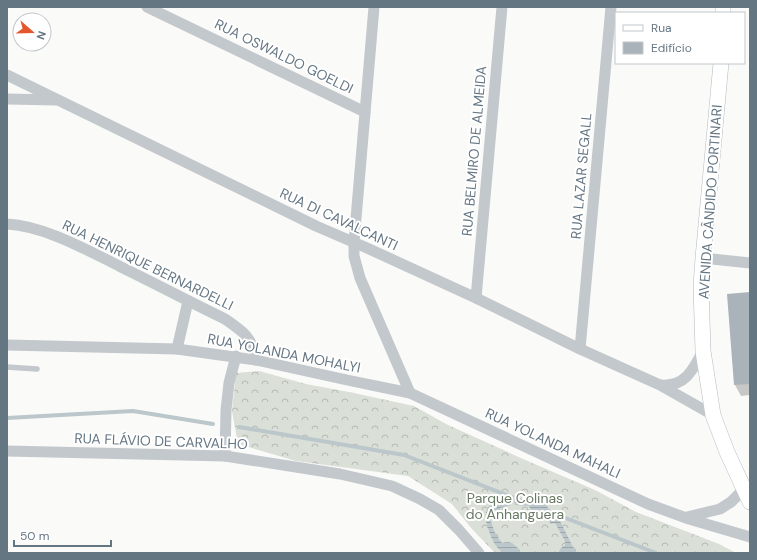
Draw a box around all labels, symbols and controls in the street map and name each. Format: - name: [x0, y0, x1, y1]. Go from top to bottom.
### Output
- north arrow: [12, 12, 52, 52]
- legend: [615, 12, 745, 64]
- street label: RUA OSWALDO GOELDI: [212, 15, 356, 97]
- text: Rua: [651, 20, 672, 36]
- text: N: [33, 29, 49, 42]
- text: Edifício: [651, 40, 692, 56]
- street label: RUA BELMIRO DE ALMEIDA: [458, 65, 490, 237]
- street label: AVENIDA CÂNDIDO PORTINARI: [694, 104, 726, 300]
- street label: RUA LAZAR SEGALL: [567, 112, 595, 240]
- street label: RUA DI CAVALCANTI: [277, 184, 401, 254]
- street label: RUA HENRIQUE BERNARDELLI: [60, 216, 236, 314]
- street label: RUA YOLANDA MOHALYI: [206, 329, 362, 377]
- street label: RUA YOLANDA MAHALI: [482, 404, 624, 482]
- street label: RUA FLÁVIO DE CARVALHO: [74, 429, 248, 453]
- park label: Parque Colinas do Anhanguera: [466, 489, 564, 523]
- scale bar: [14, 522, 111, 548]
- text: 50 m: [20, 528, 49, 544]

